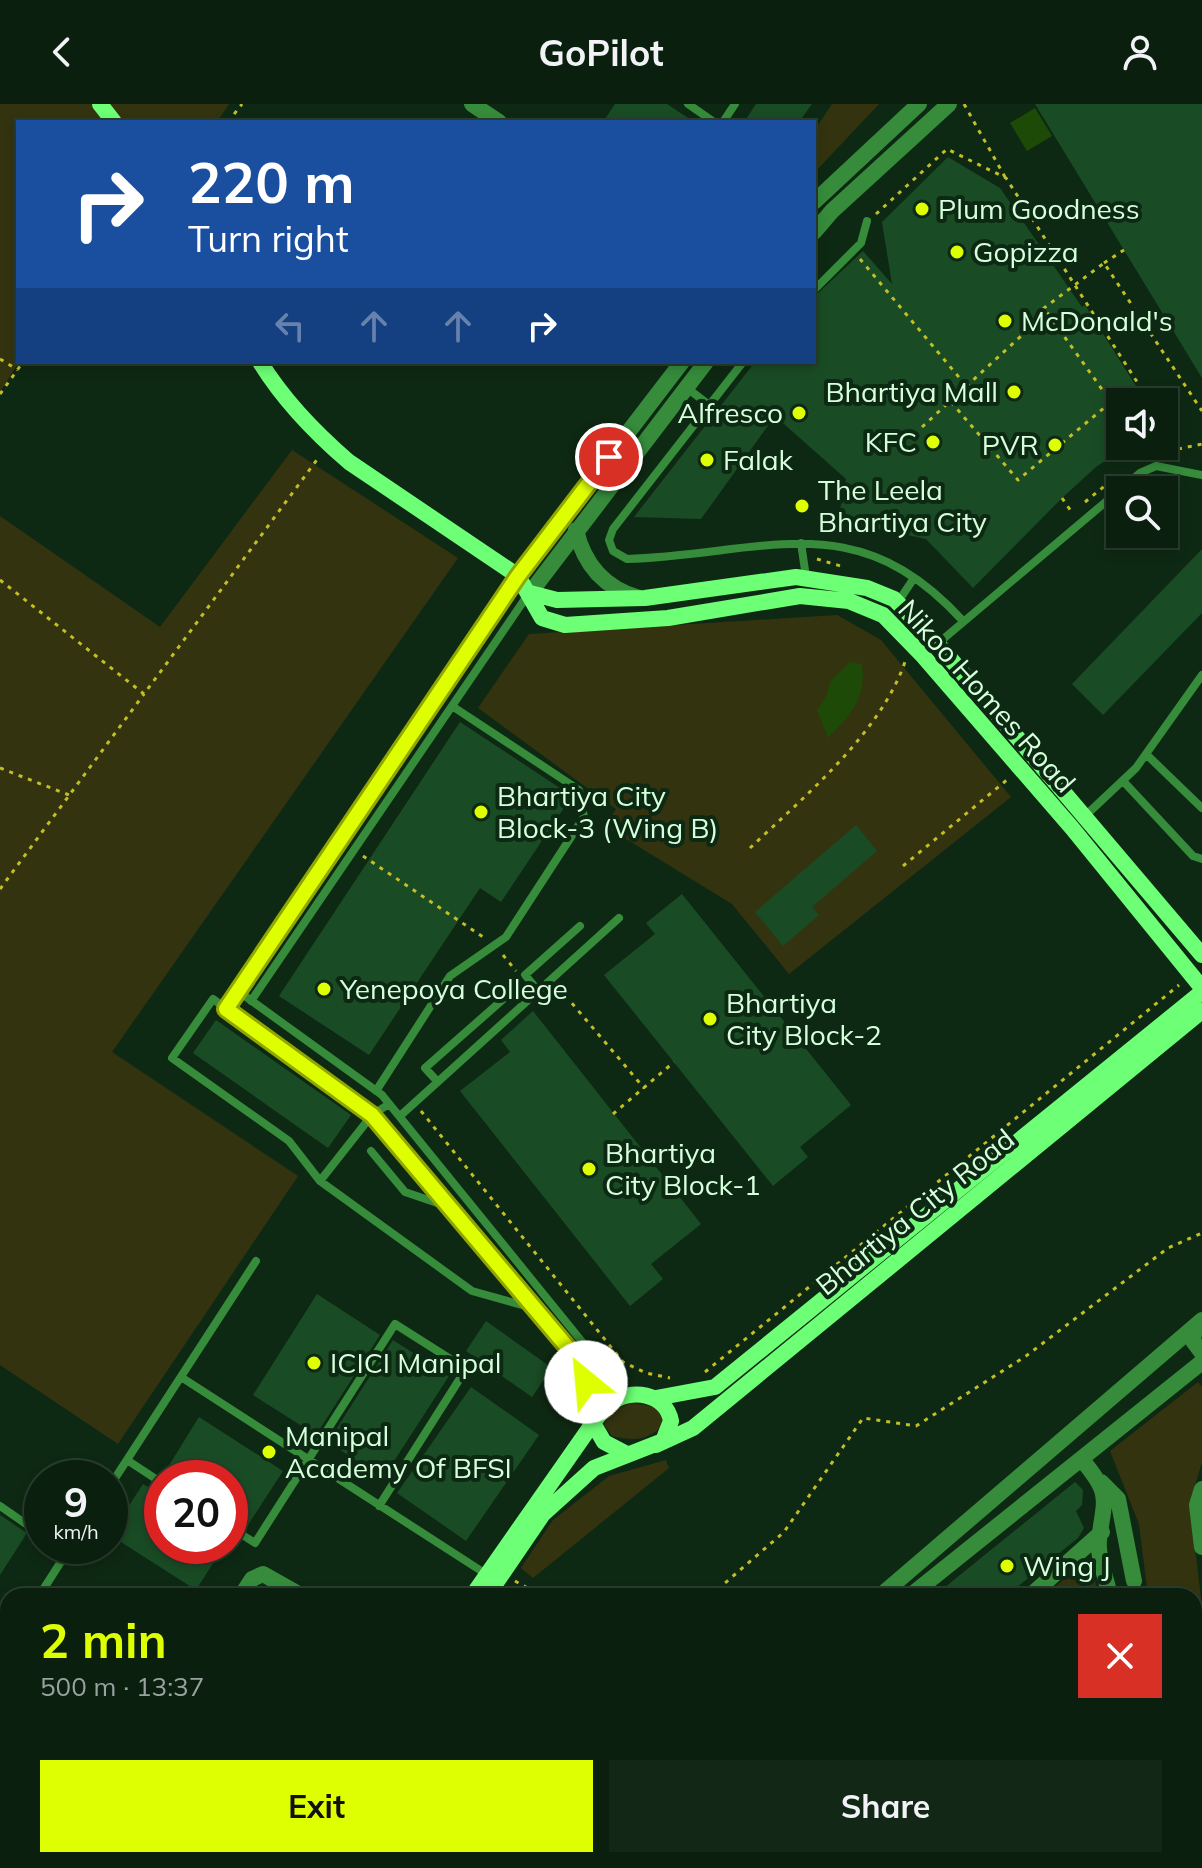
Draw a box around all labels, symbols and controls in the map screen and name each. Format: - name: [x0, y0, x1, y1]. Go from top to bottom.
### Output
- icon: back: [40, 30, 84, 74]
- text: GoPilot: [538, 30, 664, 75]
- icon: person: [1118, 30, 1162, 74]
- text: 220 m: [188, 147, 355, 217]
- icon: right: [56, 152, 160, 256]
- place label: Plum Goodness: [938, 191, 1140, 226]
- marker: Plum Goodness: [913, 200, 931, 218]
- text: Turn right: [188, 216, 349, 261]
- place label: Gopizza: [973, 234, 1079, 269]
- marker: Gopizza: [948, 243, 966, 261]
- place label: McDonald's: [1021, 303, 1173, 338]
- icon: left: [268, 304, 312, 348]
- icon: ahead: [352, 304, 396, 348]
- icon: ahead: [436, 304, 480, 348]
- icon: right: [520, 304, 564, 348]
- marker: McDonald's: [996, 312, 1014, 330]
- place label: Bhartiya Mall: [826, 374, 998, 409]
- marker: Bhartiya Mall: [1005, 383, 1023, 401]
- map controls: [1106, 388, 1178, 548]
- button: sound: [1106, 388, 1178, 460]
- place label: Alfresco: [678, 395, 783, 430]
- marker: Alfresco: [790, 404, 808, 422]
- pin: [575, 423, 643, 491]
- place label: KFC: [865, 424, 917, 459]
- place label: PVR: [982, 427, 1039, 462]
- marker: KFC: [924, 433, 942, 451]
- icon: arrive: [587, 435, 631, 479]
- marker: PVR: [1046, 436, 1064, 454]
- place label: Falak: [723, 442, 793, 477]
- marker: Falak: [698, 451, 716, 469]
- place label: The Leela Bhartiya City: [818, 472, 987, 539]
- button: search: [1106, 476, 1178, 548]
- marker: The Leela Bhartiya City: [793, 497, 811, 515]
- street label: Nikoo Homes Road: [891, 592, 1083, 800]
- place label: Bhartiya City Block-3 (Wing B): [497, 778, 718, 845]
- marker: Bhartiya City Block-3 (Wing B): [472, 803, 490, 821]
- place label: Yenepoya College: [339, 971, 568, 1006]
- marker: Yenepoya College: [315, 980, 333, 998]
- place label: Bhartiya City Block-2: [726, 985, 882, 1052]
- marker: Bhartiya City Block-2: [701, 1010, 719, 1028]
- street label: Bhartiya City Road: [808, 1121, 1021, 1302]
- place label: Bhartiya City Block-1: [605, 1135, 761, 1202]
- marker: Bhartiya City Block-1: [580, 1160, 598, 1178]
- position arrow: [544, 1340, 628, 1424]
- place label: ICICI Manipal: [330, 1345, 502, 1380]
- marker: ICICI Manipal: [305, 1354, 323, 1372]
- place label: Manipal Academy Of BFSI: [285, 1418, 512, 1485]
- marker: Manipal Academy Of BFSI: [260, 1443, 278, 1461]
- speed limit sign: 20: [144, 1460, 248, 1564]
- text: 9: [64, 1477, 88, 1527]
- text: km/h: [53, 1519, 99, 1544]
- place label: Wing J: [1023, 1548, 1111, 1583]
- marker: Wing J: [998, 1557, 1016, 1575]
- text: 2 min: [40, 1610, 167, 1670]
- button: close: [1078, 1614, 1162, 1698]
- text: 500 m · 13:37: [40, 1670, 204, 1703]
- button: Exit: [40, 1760, 593, 1852]
- button: Share: [609, 1760, 1162, 1852]

